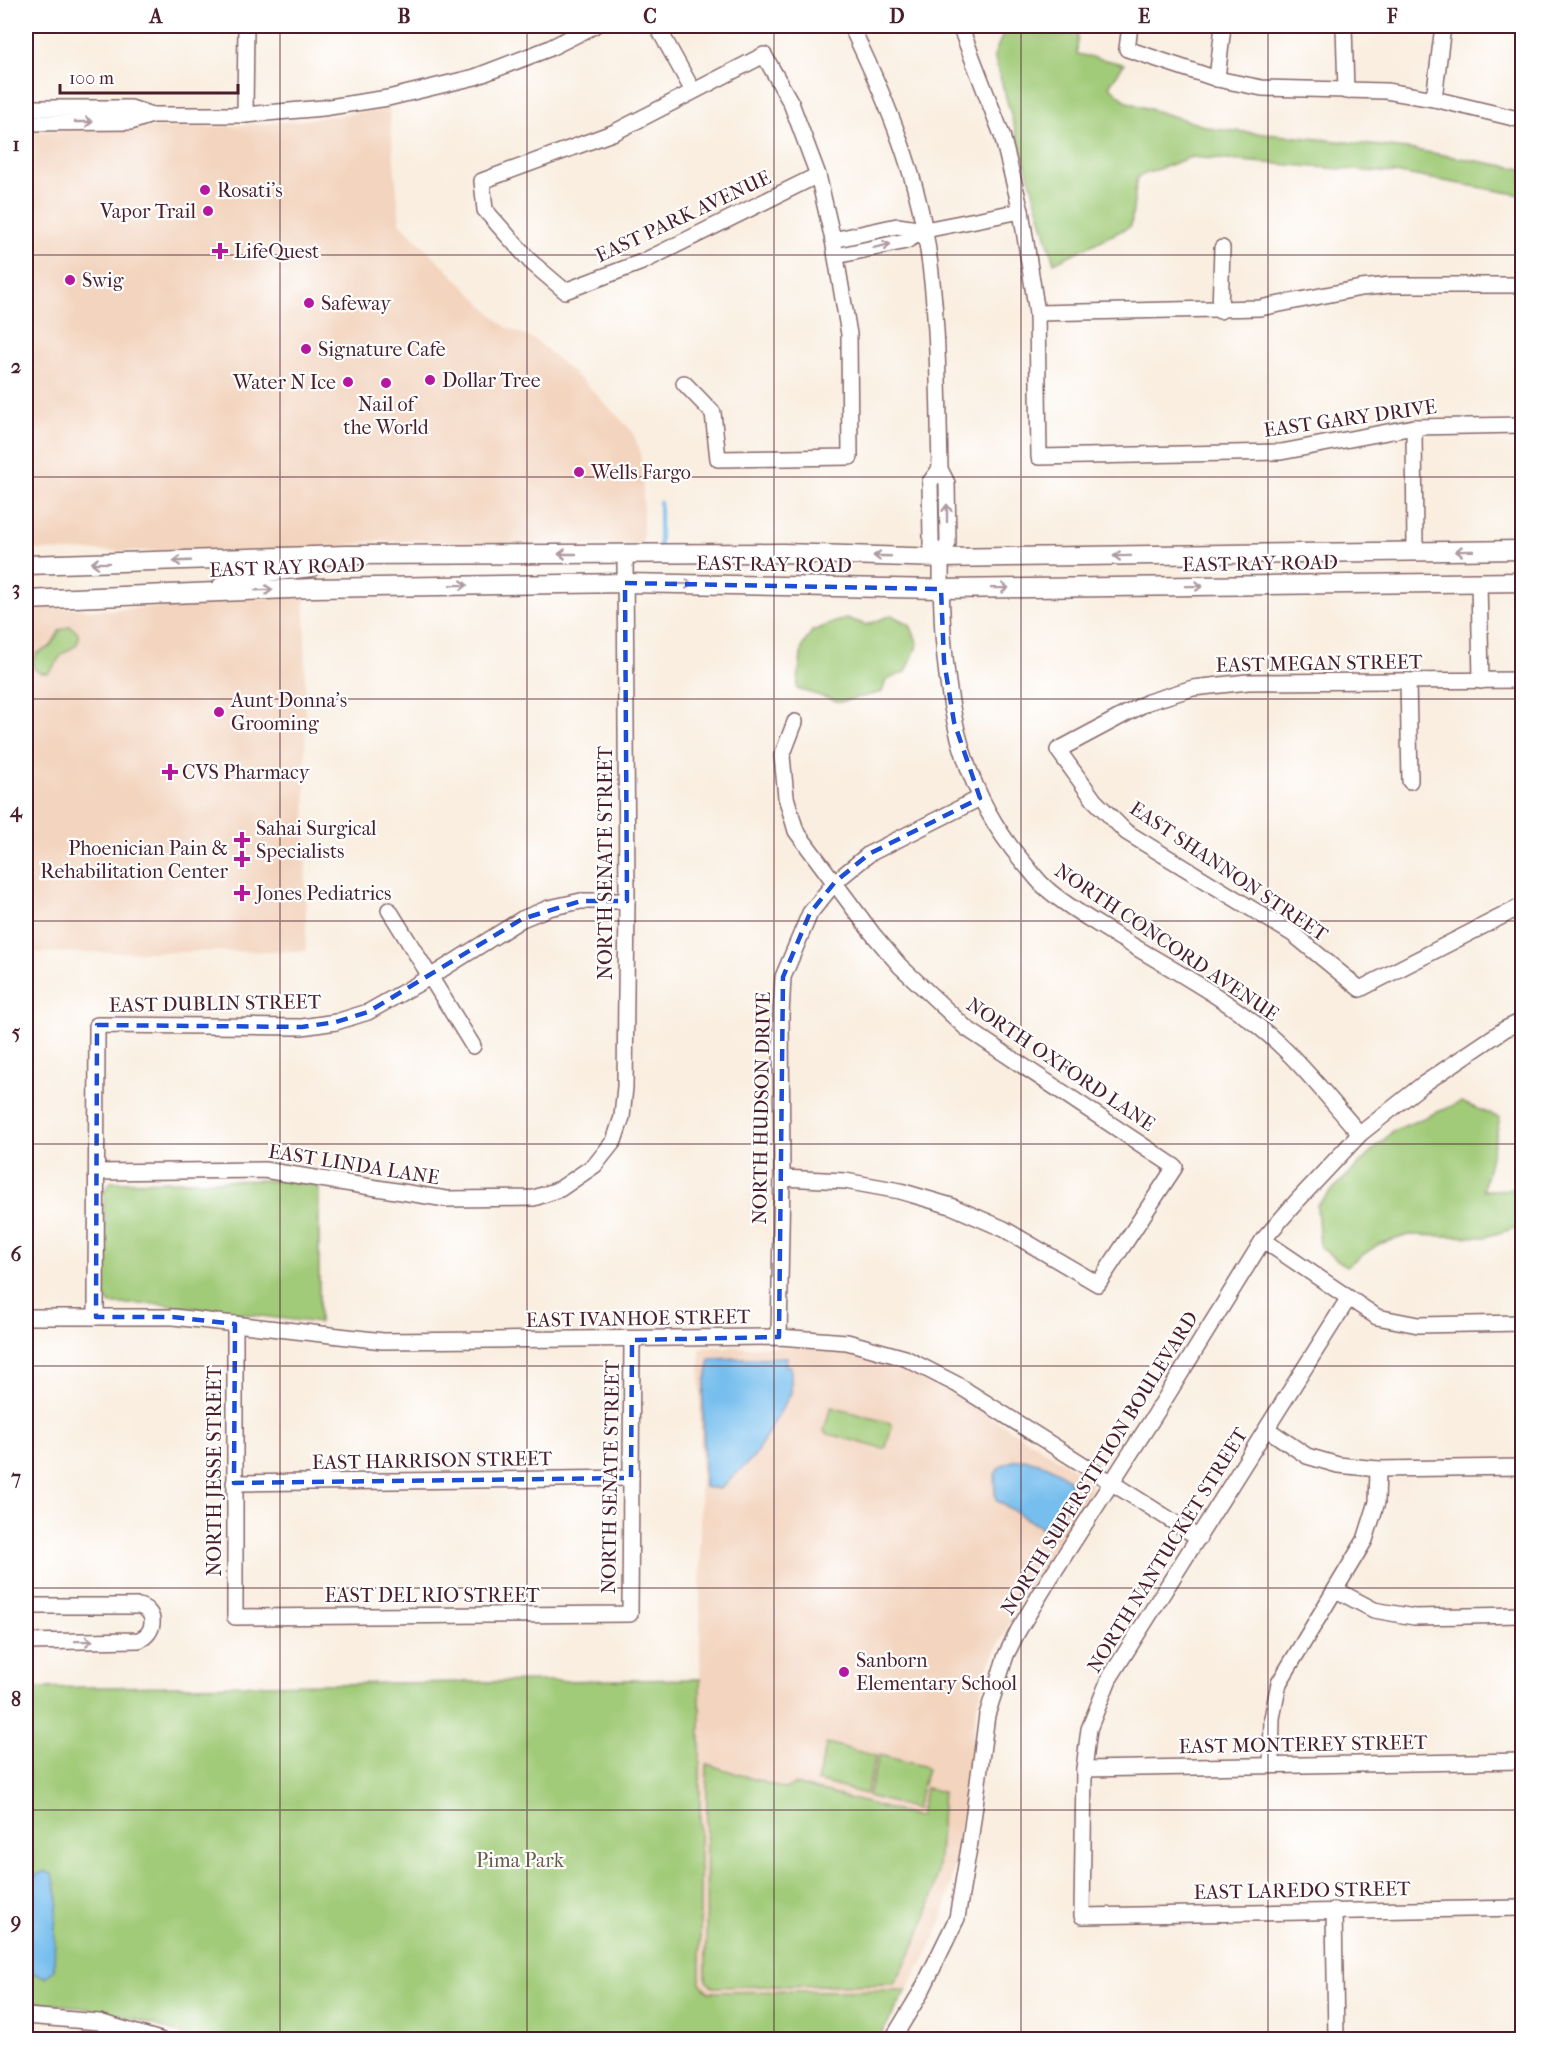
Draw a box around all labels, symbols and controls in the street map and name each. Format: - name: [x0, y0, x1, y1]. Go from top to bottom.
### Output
- text: A: [148, 5, 164, 28]
- text: B: [397, 5, 411, 28]
- text: C: [643, 5, 657, 28]
- text: D: [889, 5, 905, 28]
- text: E: [1138, 5, 1150, 28]
- text: F: [1386, 5, 1398, 28]
- scale bar: [60, 57, 238, 95]
- text: 100 m: [69, 68, 114, 89]
- one-way arrow: [73, 116, 93, 128]
- text: 1: [12, 133, 20, 156]
- street label: EAST PARK AVENUE: [592, 166, 775, 267]
- place label: Rosati's: [217, 179, 283, 202]
- marker: Rosati's: [198, 183, 212, 197]
- place label: Vapor Trail: [99, 200, 196, 223]
- marker: Vapor Trail: [201, 204, 215, 218]
- place label: LifeQuest: [234, 240, 319, 263]
- one-way arrow: [872, 240, 891, 251]
- marker: LifeQuest: [211, 242, 229, 260]
- place label: Swig: [82, 269, 124, 292]
- marker: Swig: [63, 273, 77, 287]
- place label: Safeway: [321, 292, 392, 315]
- marker: Safeway: [302, 296, 316, 310]
- place label: Signature Cafe: [318, 338, 446, 361]
- marker: Signature Cafe: [299, 342, 313, 356]
- text: 2: [11, 355, 21, 378]
- place label: Dollar Tree: [442, 369, 541, 392]
- place label: Water N Ice: [232, 371, 336, 394]
- marker: Dollar Tree: [423, 373, 437, 387]
- marker: Water N Ice: [341, 375, 355, 389]
- marker: Nail of the World: [379, 376, 393, 390]
- place label: Nail of the World: [343, 393, 430, 439]
- street label: EAST GARY DRIVE: [1262, 395, 1438, 442]
- place label: Wells Fargo: [590, 461, 691, 484]
- marker: Wells Fargo: [572, 465, 586, 479]
- one-way arrow: [942, 504, 953, 524]
- one-way arrow: [1455, 545, 1475, 557]
- one-way arrow: [557, 548, 577, 560]
- one-way arrow: [873, 550, 893, 562]
- one-way arrow: [1113, 550, 1133, 562]
- street label: EAST RAY ROAD: [1182, 551, 1338, 576]
- street label: EAST RAY ROAD: [696, 552, 852, 577]
- street label: EAST RAY ROAD: [209, 553, 365, 582]
- one-way arrow: [173, 555, 193, 567]
- one-way arrow: [90, 557, 110, 569]
- text: 3: [12, 577, 20, 600]
- one-way arrow: [673, 579, 693, 590]
- one-way arrow: [449, 580, 469, 591]
- one-way arrow: [1184, 580, 1204, 592]
- one-way arrow: [989, 582, 1009, 594]
- one-way arrow: [254, 584, 274, 596]
- street label: EAST MEGAN STREET: [1216, 650, 1423, 677]
- place label: Aunt Donna's Grooming: [230, 689, 347, 735]
- marker: Aunt Donna's Grooming: [212, 705, 226, 719]
- street label: NORTH SENATE STREET: [594, 745, 617, 980]
- place label: CVS Pharmacy: [182, 761, 311, 784]
- marker: CVS Pharmacy: [163, 765, 177, 779]
- street label: EAST SHANNON STREET: [1125, 797, 1332, 947]
- text: 4: [9, 799, 23, 823]
- place label: Sahai Surgical Specialists: [256, 817, 377, 863]
- marker: Sahai Surgical Specialists: [233, 831, 251, 849]
- place label: Phoenician Pain & Rehabilitation Center: [40, 837, 228, 883]
- marker: Phoenician Pain & Rehabilitation Center: [233, 850, 251, 868]
- street label: NORTH CONCORD AVENUE: [1050, 859, 1283, 1026]
- place label: Jones Pediatrics: [254, 882, 391, 905]
- marker: Jones Pediatrics: [233, 884, 251, 902]
- street label: EAST DUBLIN STREET: [109, 990, 322, 1017]
- street label: NORTH HUDSON DRIVE: [748, 991, 775, 1225]
- street label: NORTH OXFORD LANE: [962, 993, 1159, 1136]
- text: 5: [12, 1021, 21, 1044]
- street label: EAST LINDA LANE: [267, 1140, 441, 1189]
- text: 6: [11, 1243, 23, 1266]
- street label: EAST IVANHOE STREET: [525, 1305, 751, 1332]
- street label: NORTH SUPERSTITION BOULEVARD: [996, 1307, 1203, 1619]
- street label: NORTH SENATE STREET: [597, 1359, 624, 1594]
- street label: NORTH JESSE STREET: [203, 1365, 226, 1577]
- street label: NORTH NANTUCKET STREET: [1082, 1423, 1253, 1677]
- street label: EAST HARRISON STREET: [312, 1447, 553, 1474]
- text: 7: [10, 1466, 21, 1489]
- street label: EAST DEL RIO STREET: [324, 1584, 540, 1607]
- one-way arrow: [73, 1635, 93, 1647]
- place label: Sanborn Elementary School: [856, 1649, 1018, 1695]
- marker: Sanborn Elementary School: [837, 1665, 851, 1679]
- text: 8: [11, 1688, 21, 1711]
- street label: EAST MONTEREY STREET: [1179, 1731, 1428, 1758]
- park label: Pima Park: [476, 1849, 565, 1872]
- street label: EAST LAREDO STREET: [1193, 1877, 1411, 1904]
- text: 9: [10, 1910, 21, 1933]

